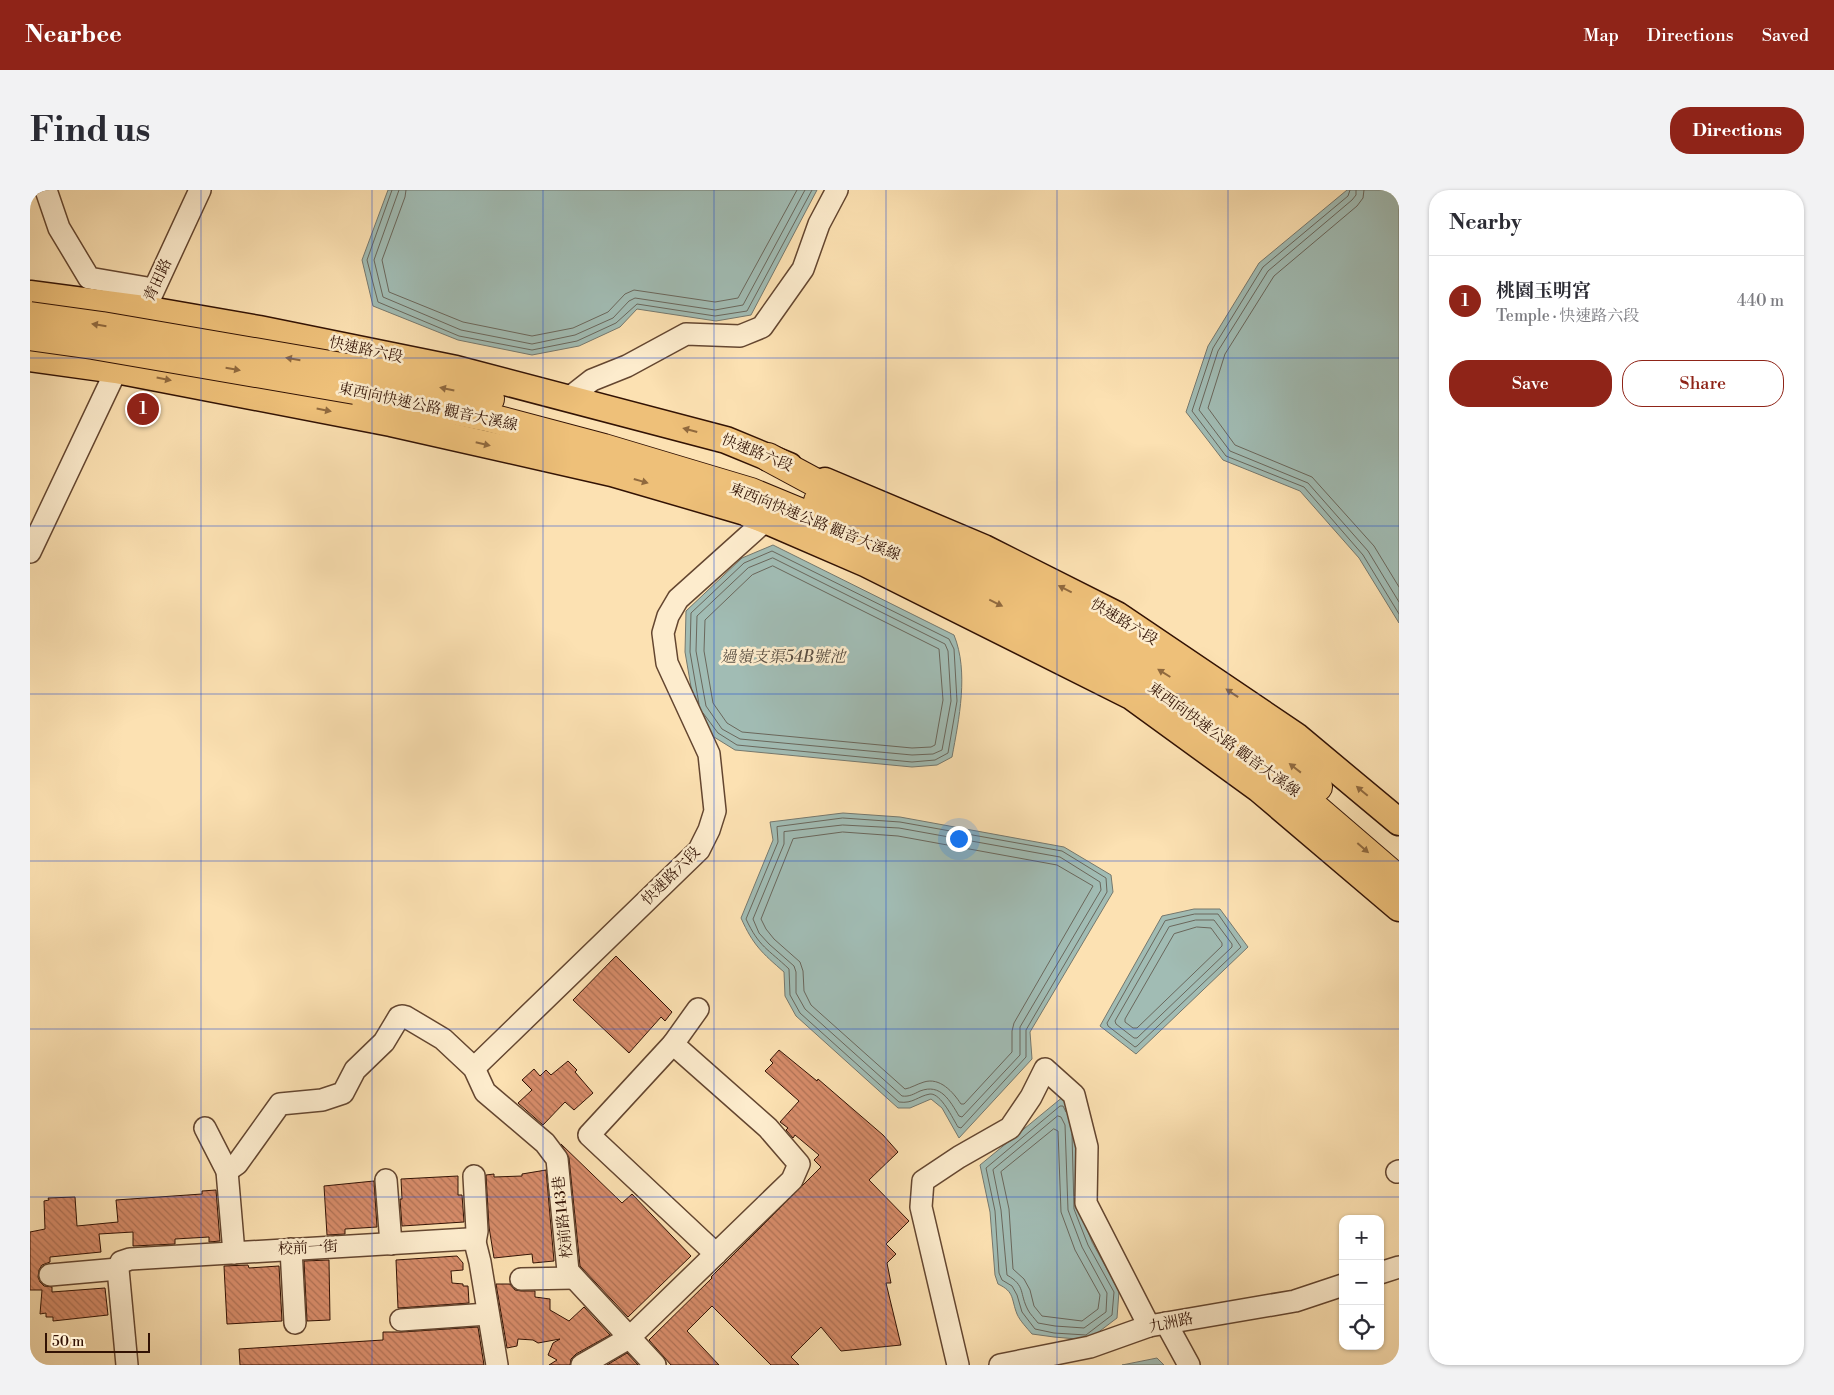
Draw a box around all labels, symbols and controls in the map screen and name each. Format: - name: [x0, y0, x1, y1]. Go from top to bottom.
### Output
- text: Nearbee: [25, 20, 122, 50]
- text: Map: [1583, 24, 1619, 47]
- text: Directions: [1647, 24, 1734, 47]
- text: Saved: [1762, 24, 1809, 47]
- button: Directions: [1670, 107, 1804, 154]
- text: Find us: [30, 109, 150, 152]
- text: Nearby: [1449, 210, 1522, 236]
- street label: 青田路: [140, 256, 176, 304]
- text: 桃園玉明宮: [1496, 279, 1591, 303]
- text: 1: [1461, 291, 1469, 311]
- text: 440 m: [1737, 291, 1784, 311]
- text: Temple · 快速路六段: [1496, 306, 1639, 326]
- one-way arrow: [90, 321, 106, 329]
- street label: 快速路六段: [327, 333, 405, 367]
- one-way arrow: [285, 354, 301, 362]
- button: Save: [1449, 360, 1612, 407]
- button: Share: [1622, 360, 1784, 407]
- one-way arrow: [226, 366, 242, 374]
- one-way arrow: [157, 375, 172, 383]
- street label: 東西向快速公路 觀音大溪線: [336, 379, 520, 435]
- one-way arrow: [439, 385, 454, 393]
- pin: 1: [127, 390, 159, 428]
- one-way arrow: [316, 406, 331, 414]
- one-way arrow: [682, 426, 698, 434]
- street label: 快速路六段: [719, 430, 795, 476]
- one-way arrow: [475, 440, 490, 448]
- one-way arrow: [633, 478, 648, 486]
- street label: 東西向快速公路 觀音大溪線: [727, 479, 903, 565]
- one-way arrow: [1058, 585, 1072, 593]
- street label: 快速路六段: [1087, 595, 1161, 649]
- one-way arrow: [989, 599, 1004, 607]
- water label: 過嶺支渠54B號池: [721, 647, 847, 667]
- one-way arrow: [1157, 669, 1170, 678]
- street label: 東西向快速公路 觀音大溪線: [1144, 679, 1304, 801]
- one-way arrow: [1225, 688, 1239, 698]
- one-way arrow: [1288, 763, 1302, 773]
- one-way arrow: [1355, 785, 1368, 796]
- your location: [946, 826, 972, 852]
- street label: 快速路六段: [638, 843, 704, 909]
- one-way arrow: [1356, 843, 1369, 854]
- street label: 校前路143巷: [549, 1175, 577, 1259]
- map controls: [1339, 1215, 1384, 1350]
- button: +: [1339, 1215, 1384, 1260]
- street label: 校前一街: [278, 1237, 338, 1259]
- button: −: [1339, 1260, 1384, 1305]
- button: locate: [1339, 1305, 1384, 1350]
- street label: 九洲路: [1147, 1309, 1195, 1337]
- scale bar: [45, 1330, 150, 1353]
- text: 50 m: [52, 1333, 84, 1351]

